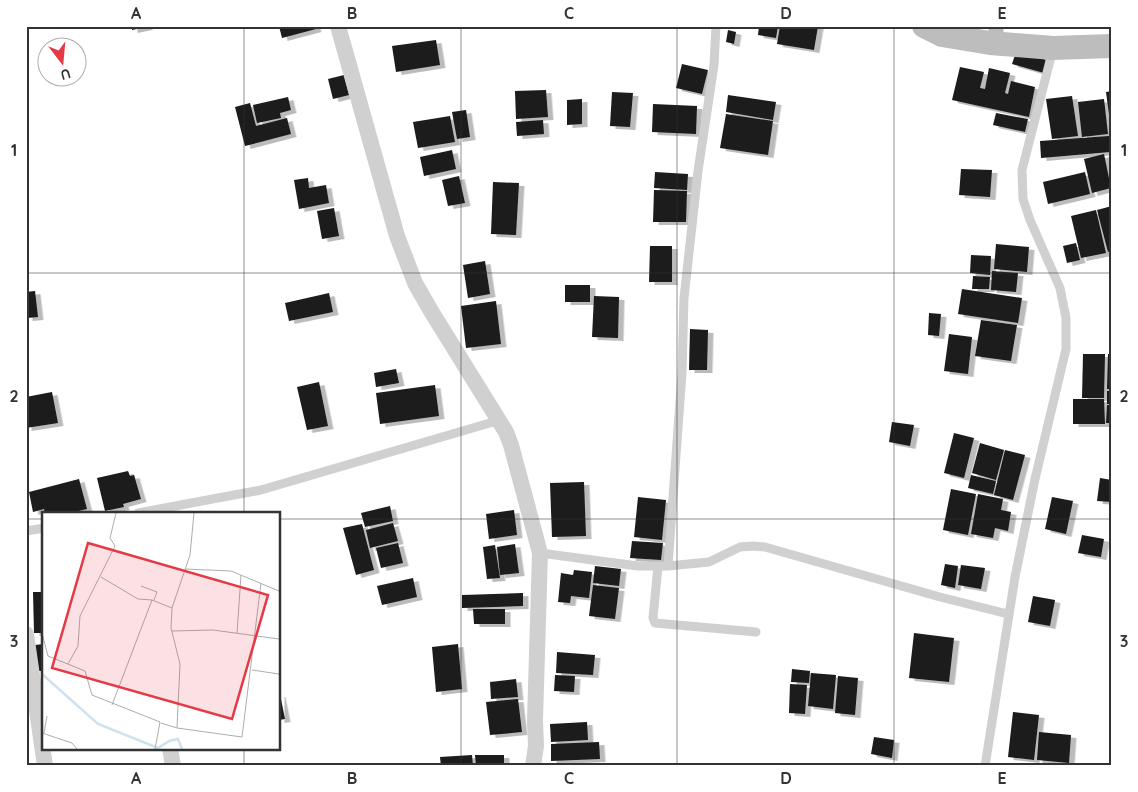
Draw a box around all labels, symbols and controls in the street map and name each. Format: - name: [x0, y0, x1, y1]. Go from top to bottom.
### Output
- text: A: [131, 3, 142, 23]
- text: B: [347, 3, 357, 23]
- text: C: [564, 3, 574, 23]
- text: D: [780, 3, 792, 23]
- text: E: [997, 3, 1007, 23]
- north arrow: [38, 38, 88, 88]
- text: U: [58, 64, 73, 85]
- text: 1: [11, 140, 17, 160]
- text: 1: [1121, 140, 1127, 160]
- text: 2: [9, 386, 19, 406]
- text: 2: [1119, 386, 1129, 406]
- inset map: [42, 512, 280, 750]
- text: 3: [10, 631, 18, 651]
- text: 3: [1120, 631, 1128, 651]
- text: A: [131, 768, 142, 788]
- text: B: [347, 768, 357, 788]
- text: C: [564, 768, 574, 788]
- text: D: [780, 768, 792, 788]
- text: E: [997, 768, 1007, 788]

